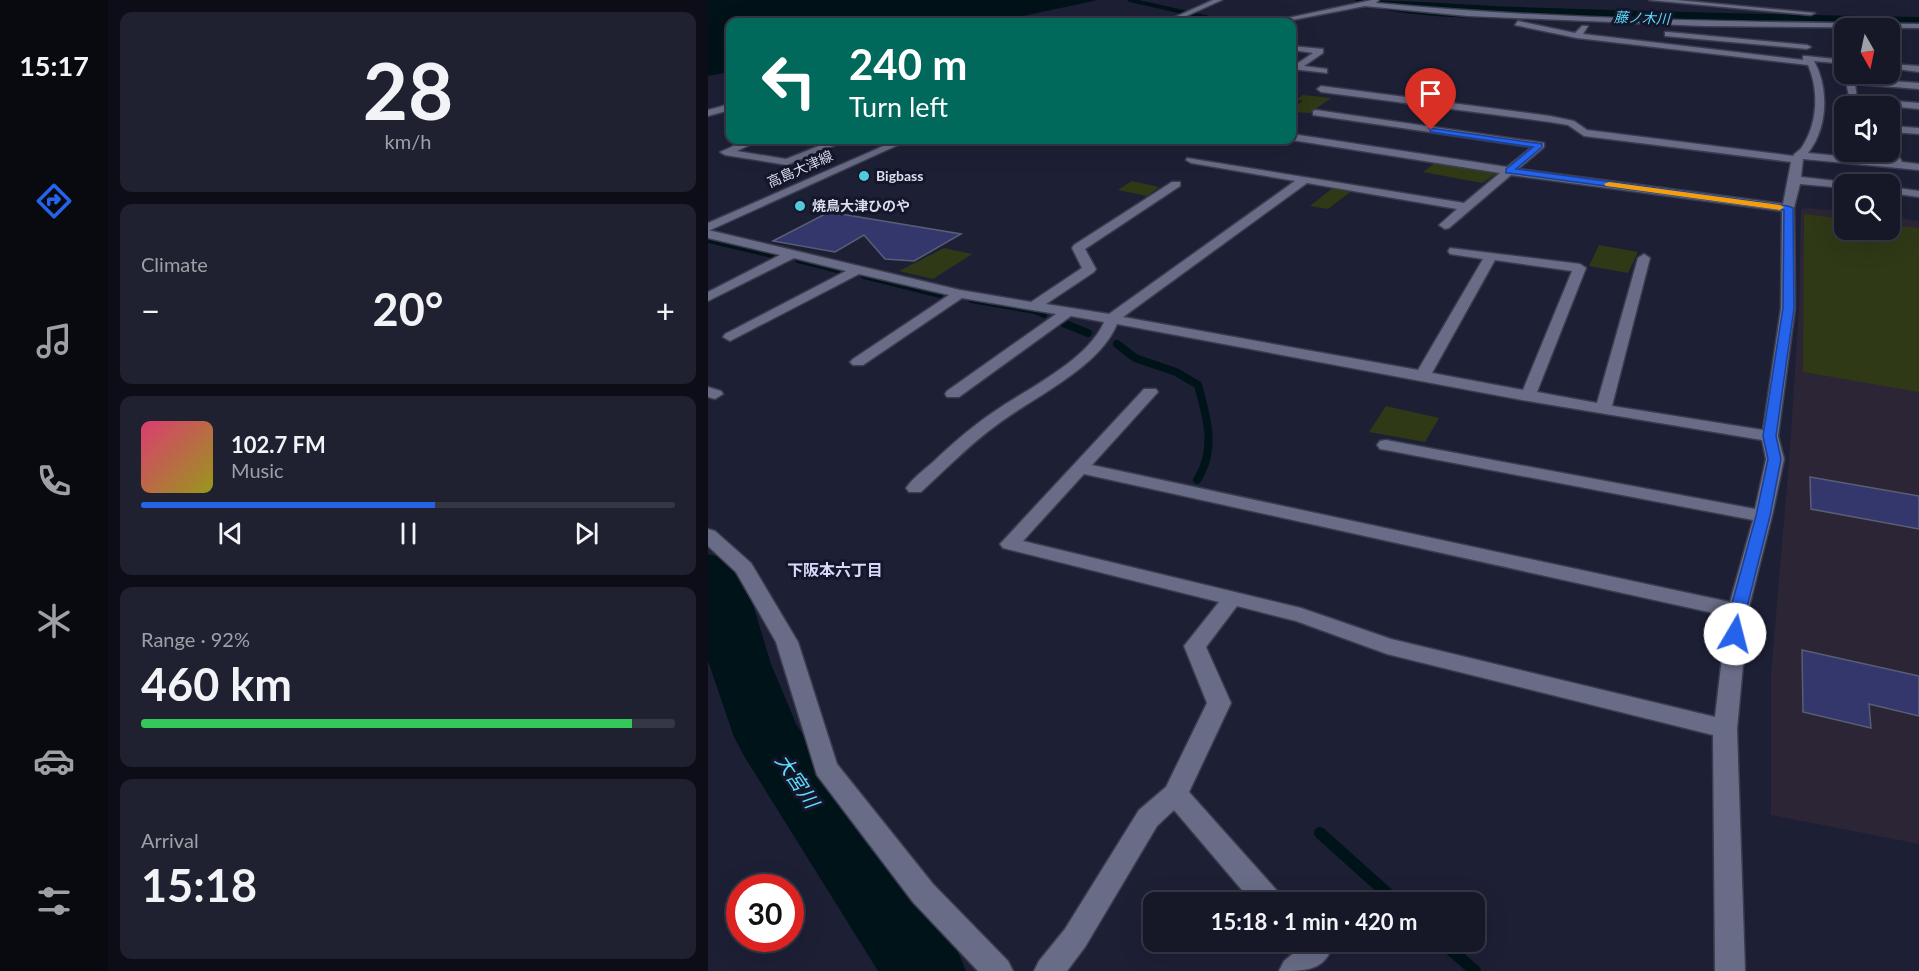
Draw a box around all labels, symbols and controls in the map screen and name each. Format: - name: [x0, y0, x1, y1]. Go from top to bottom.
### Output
- water label: 藤ノ木川: [1614, 8, 1672, 27]
- north arrow: [1834, 18, 1900, 84]
- map controls: [1834, 18, 1900, 240]
- text: 240 m: [849, 39, 967, 89]
- icon: left: [750, 42, 828, 120]
- text: 28: [363, 43, 453, 137]
- text: 15:17: [19, 49, 89, 82]
- pin: [1405, 68, 1456, 130]
- icon: arrive: [1414, 77, 1447, 110]
- text: Turn left: [849, 90, 948, 123]
- button: sound: [1834, 96, 1900, 162]
- text: km/h: [385, 129, 431, 153]
- street label: 高島大津線: [764, 147, 835, 191]
- place label: Bigbass: [876, 167, 923, 184]
- marker: Bigbass: [857, 169, 871, 183]
- button: search: [1834, 174, 1900, 240]
- icon: directions: [33, 180, 75, 222]
- place label: 焼鳥大津ひのや: [812, 197, 910, 214]
- marker: 焼鳥大津ひのや: [793, 199, 807, 213]
- text: Climate: [141, 252, 208, 276]
- text: 20°: [373, 282, 443, 336]
- text: −: [141, 290, 160, 330]
- text: +: [656, 290, 675, 330]
- icon: music: [33, 320, 75, 362]
- text: 102.7 FM: [231, 431, 326, 458]
- text: Music: [231, 458, 284, 482]
- icon: phone: [33, 460, 75, 502]
- icon: previous: [214, 517, 247, 550]
- icon: pause: [392, 517, 425, 550]
- icon: next: [570, 517, 603, 550]
- district label: 下阪本六丁目: [787, 560, 883, 579]
- icon: climate: [33, 600, 75, 642]
- position arrow: [1703, 602, 1767, 666]
- text: Range · 92%: [141, 627, 250, 651]
- text: 460 km: [141, 657, 292, 711]
- icon: car: [33, 740, 75, 782]
- water label: 大宮川: [771, 749, 826, 814]
- text: Arrival: [141, 828, 199, 852]
- text: 15:18: [141, 858, 257, 912]
- speed limit sign: 30: [726, 874, 804, 952]
- icon: filters: [33, 880, 75, 922]
- text: 15:18 · 1 min · 420 m: [1211, 908, 1417, 935]

